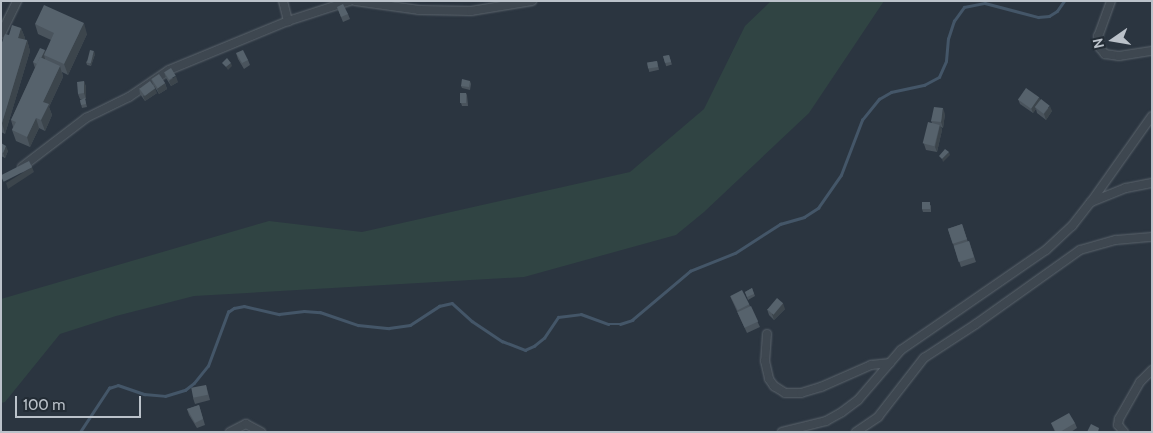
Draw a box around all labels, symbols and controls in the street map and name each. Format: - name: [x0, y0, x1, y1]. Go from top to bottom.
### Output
- north arrow: [1088, 15, 1138, 65]
- text: N: [1089, 37, 1108, 50]
- scale bar: [18, 386, 144, 418]
- text: 100 m: [23, 396, 65, 414]

